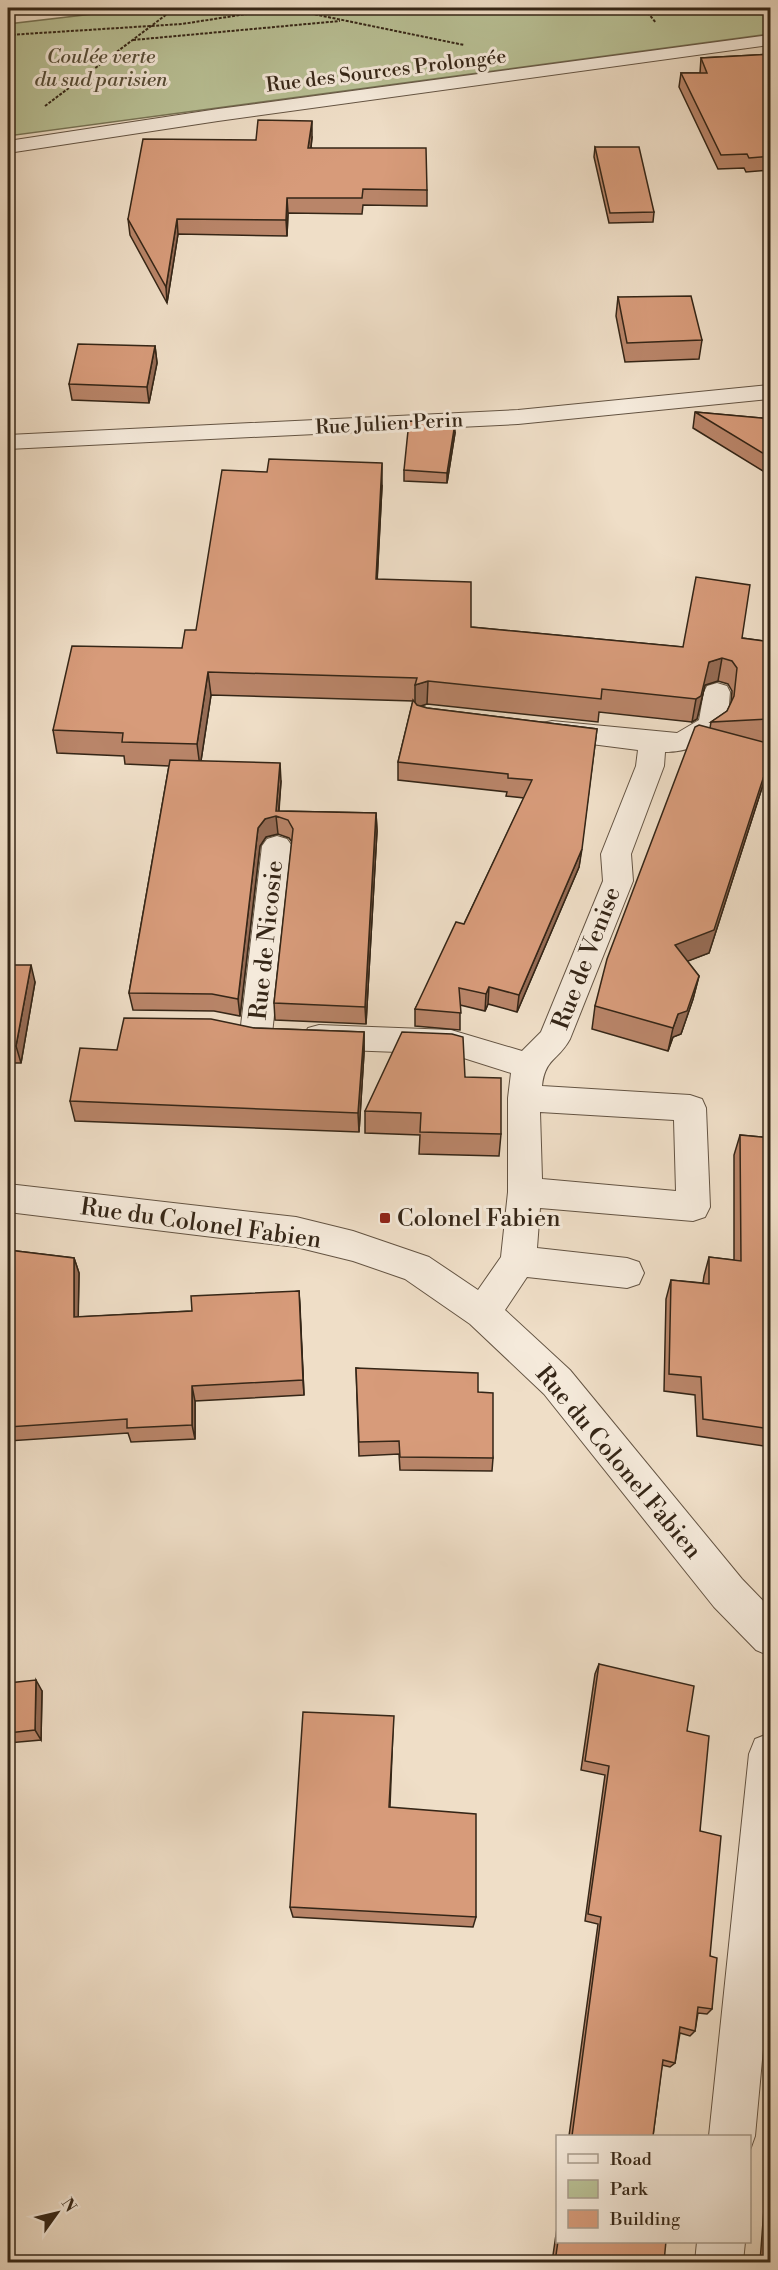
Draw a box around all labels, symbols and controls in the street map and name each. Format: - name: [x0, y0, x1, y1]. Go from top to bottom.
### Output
- street label: Rue des Sources Prolongée: [265, 44, 508, 99]
- park label: Coulée verte du sud parisien: [35, 45, 168, 93]
- street label: Rue Julien Perin: [314, 408, 464, 441]
- street label: Rue de Nicosie: [244, 859, 290, 1021]
- street label: Rue de Venise: [546, 883, 628, 1034]
- street label: Rue du Colonel Fabien: [78, 1192, 323, 1256]
- place label: Colonel Fabien: [397, 1204, 560, 1234]
- marker: Colonel Fabien: [378, 1211, 392, 1225]
- street label: Rue du Colonel Fabien: [529, 1360, 708, 1565]
- legend: [556, 2135, 751, 2243]
- text: Road: [610, 2148, 653, 2171]
- text: Park: [610, 2178, 649, 2201]
- north arrow: [27, 2183, 87, 2243]
- text: N: [57, 2194, 81, 2216]
- text: Building: [609, 2208, 681, 2231]

